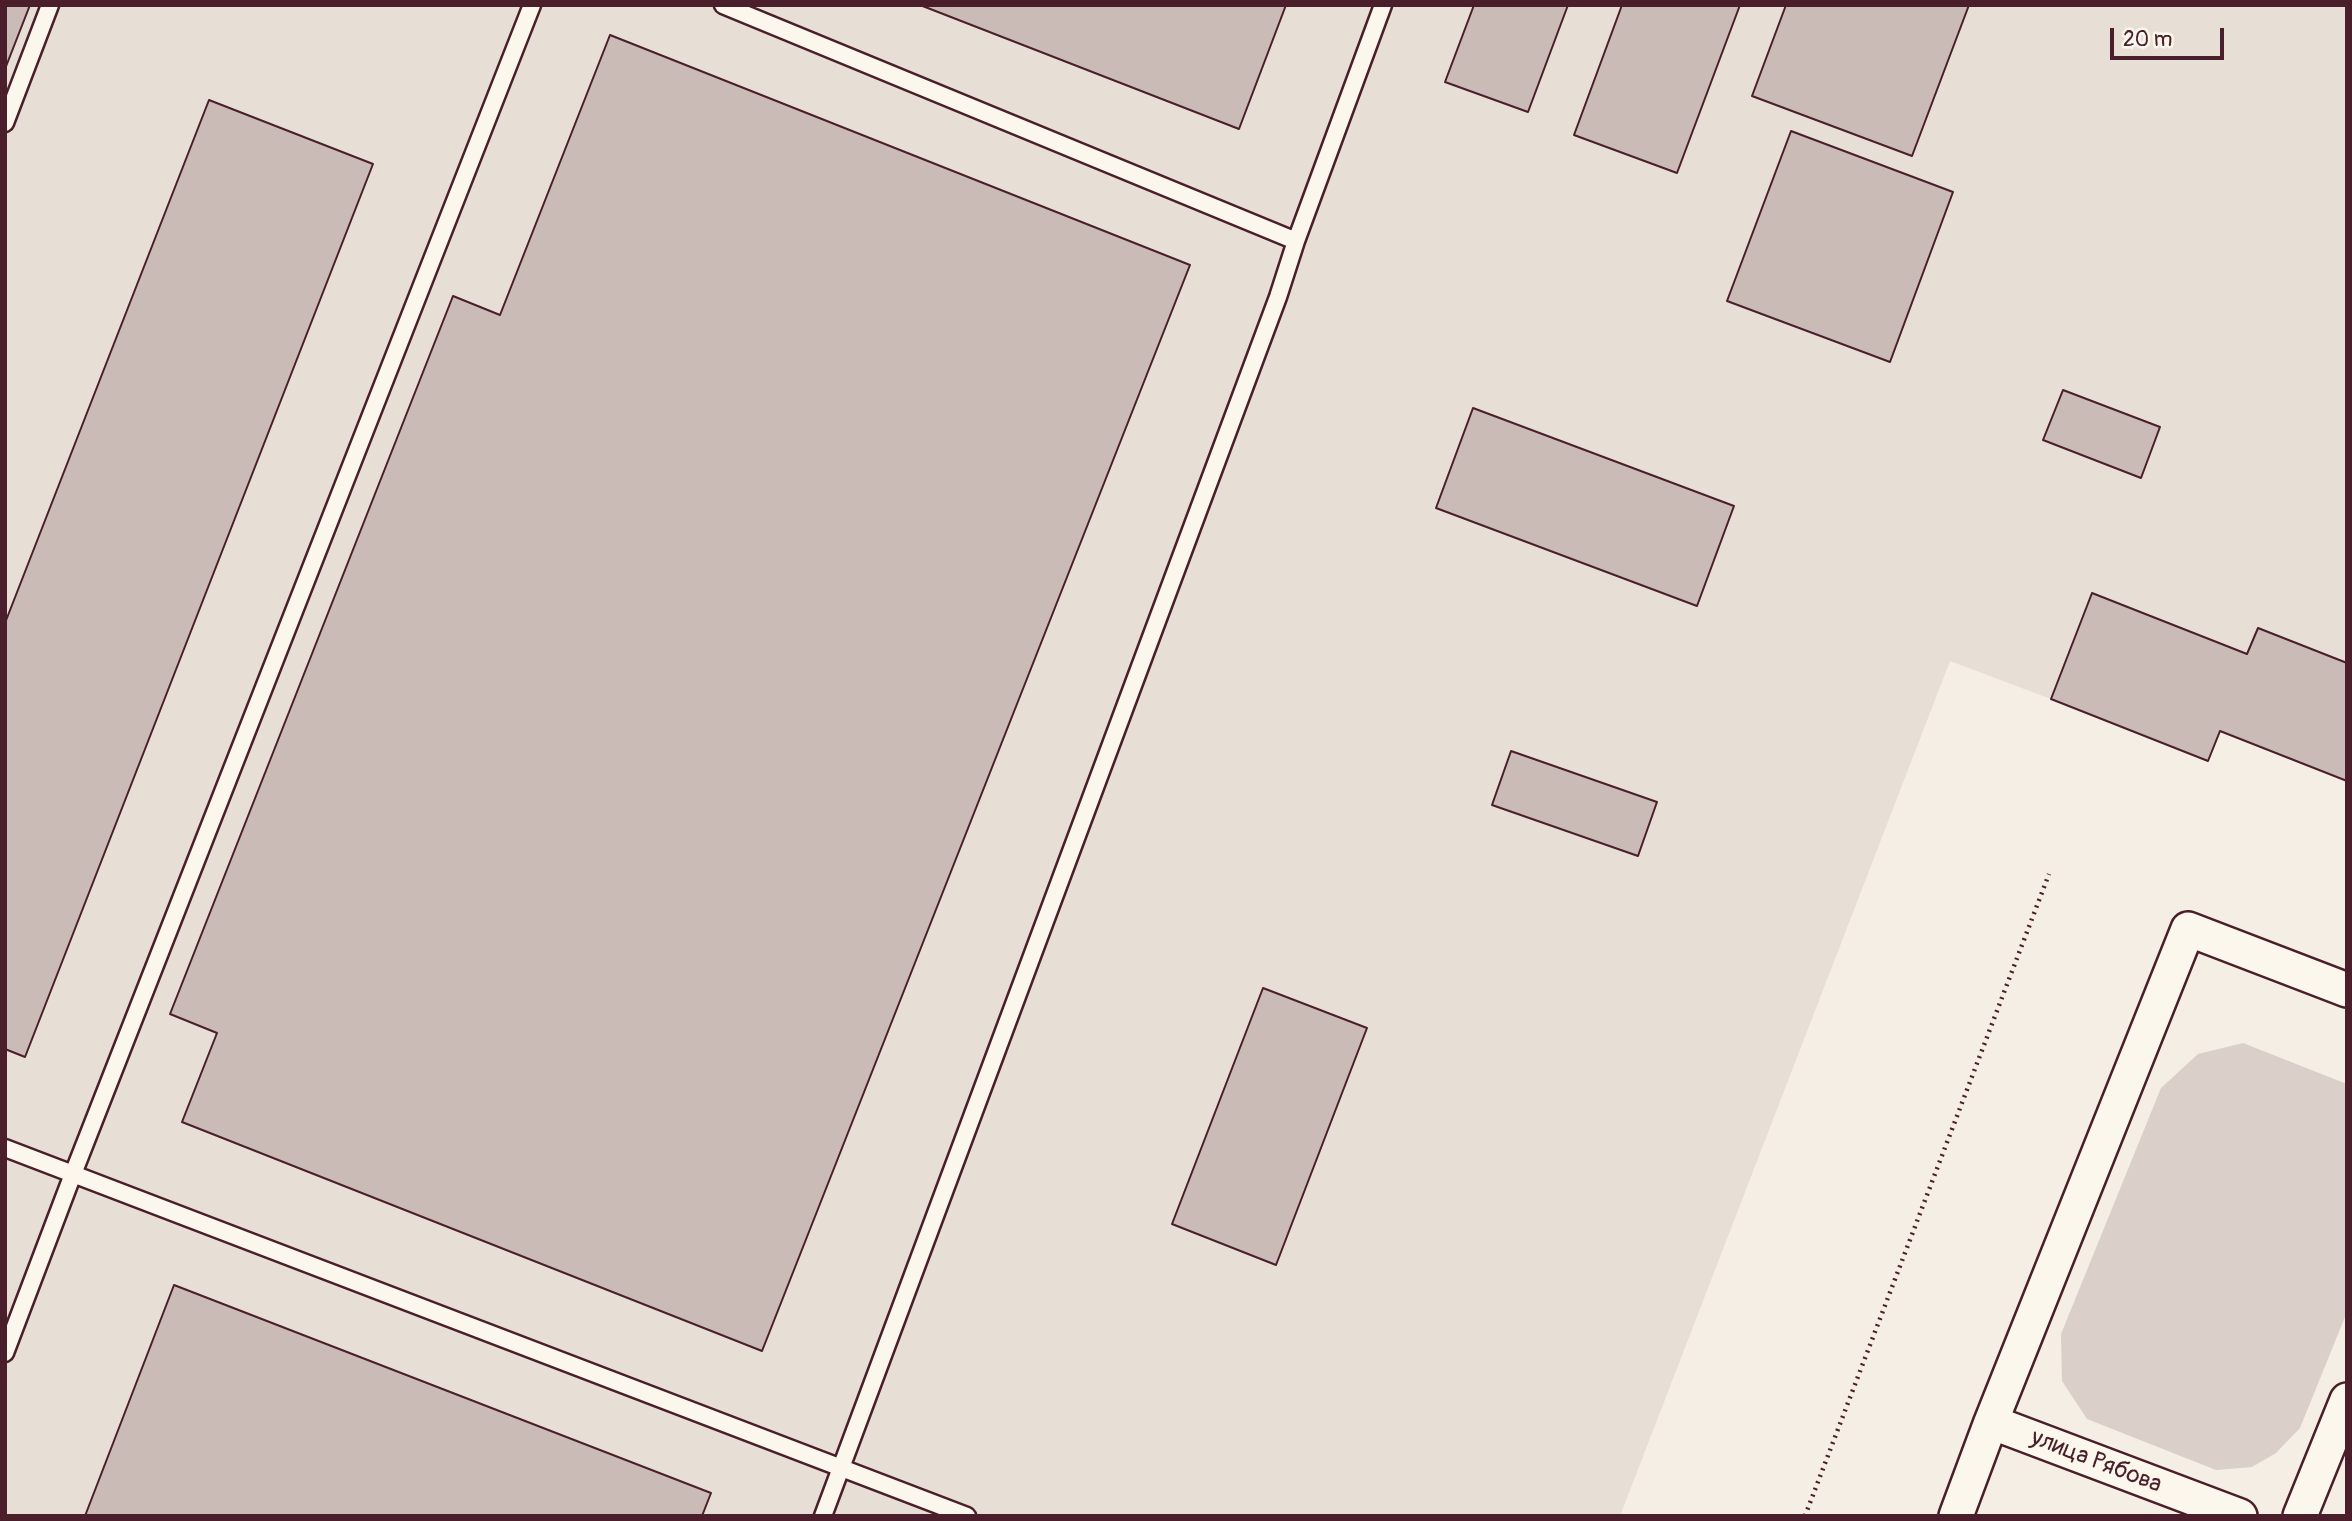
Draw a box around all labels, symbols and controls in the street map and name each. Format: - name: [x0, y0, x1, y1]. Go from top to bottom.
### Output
- scale bar: [2114, 14, 2228, 58]
- text: 20 m: [2123, 26, 2172, 53]
- street label: улица Рябова: [2027, 1424, 2165, 1500]

